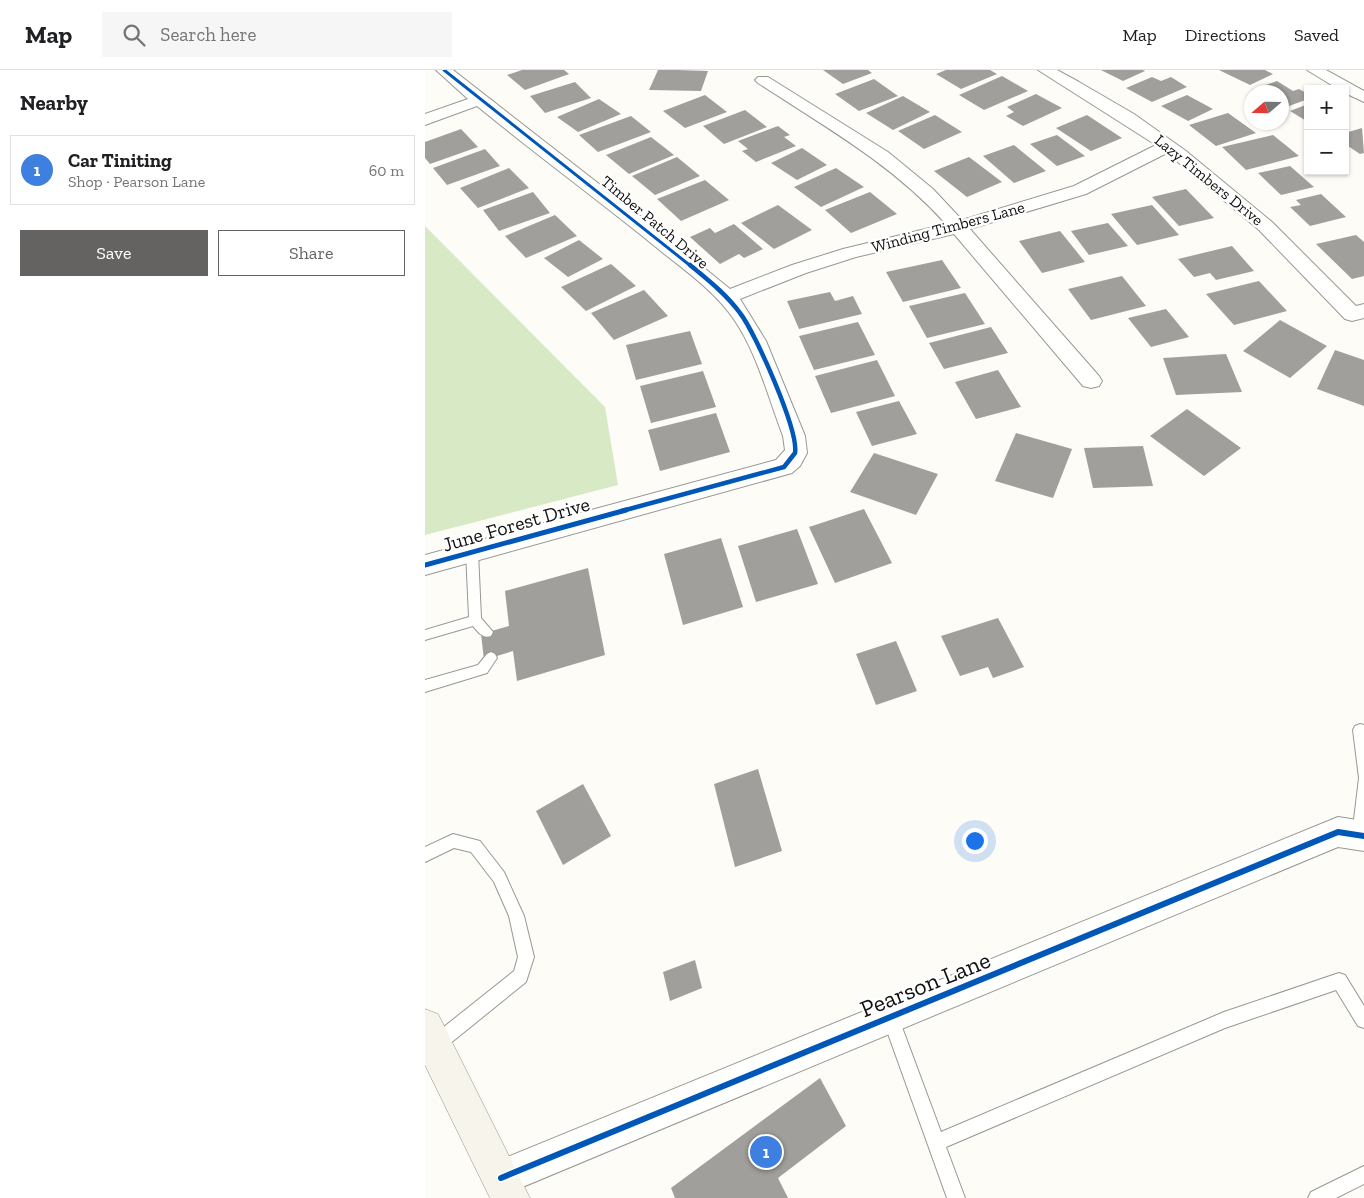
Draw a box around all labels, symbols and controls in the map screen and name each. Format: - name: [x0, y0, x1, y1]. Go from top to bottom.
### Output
- search box: [102, 12, 452, 57]
- text: Map: [25, 20, 72, 49]
- icon: search: [120, 21, 148, 49]
- text: Search here: [160, 23, 257, 46]
- text: Map: [1122, 24, 1157, 46]
- text: Directions: [1185, 24, 1266, 46]
- text: Saved: [1294, 24, 1339, 46]
- north arrow: [1244, 85, 1289, 130]
- map controls: [1304, 85, 1349, 175]
- button: +: [1304, 85, 1349, 130]
- text: Nearby: [20, 90, 88, 115]
- street label: Lazy Timbers Drive: [1151, 130, 1267, 230]
- button: −: [1304, 130, 1349, 175]
- text: Car Tiniting: [68, 149, 172, 172]
- text: 1: [34, 161, 40, 180]
- text: 60 m: [369, 161, 404, 180]
- street label: Timber Patch Drive: [597, 171, 713, 273]
- text: Shop · Pearson Lane: [68, 172, 205, 191]
- street label: Winding Timbers Lane: [869, 197, 1027, 257]
- button: Save: [20, 230, 208, 276]
- button: Share: [218, 230, 405, 276]
- street label: June Forest Drive: [440, 492, 592, 556]
- your location: [962, 828, 988, 854]
- street label: Pearson Lane: [856, 945, 994, 1023]
- pin: 1: [750, 1133, 782, 1171]

